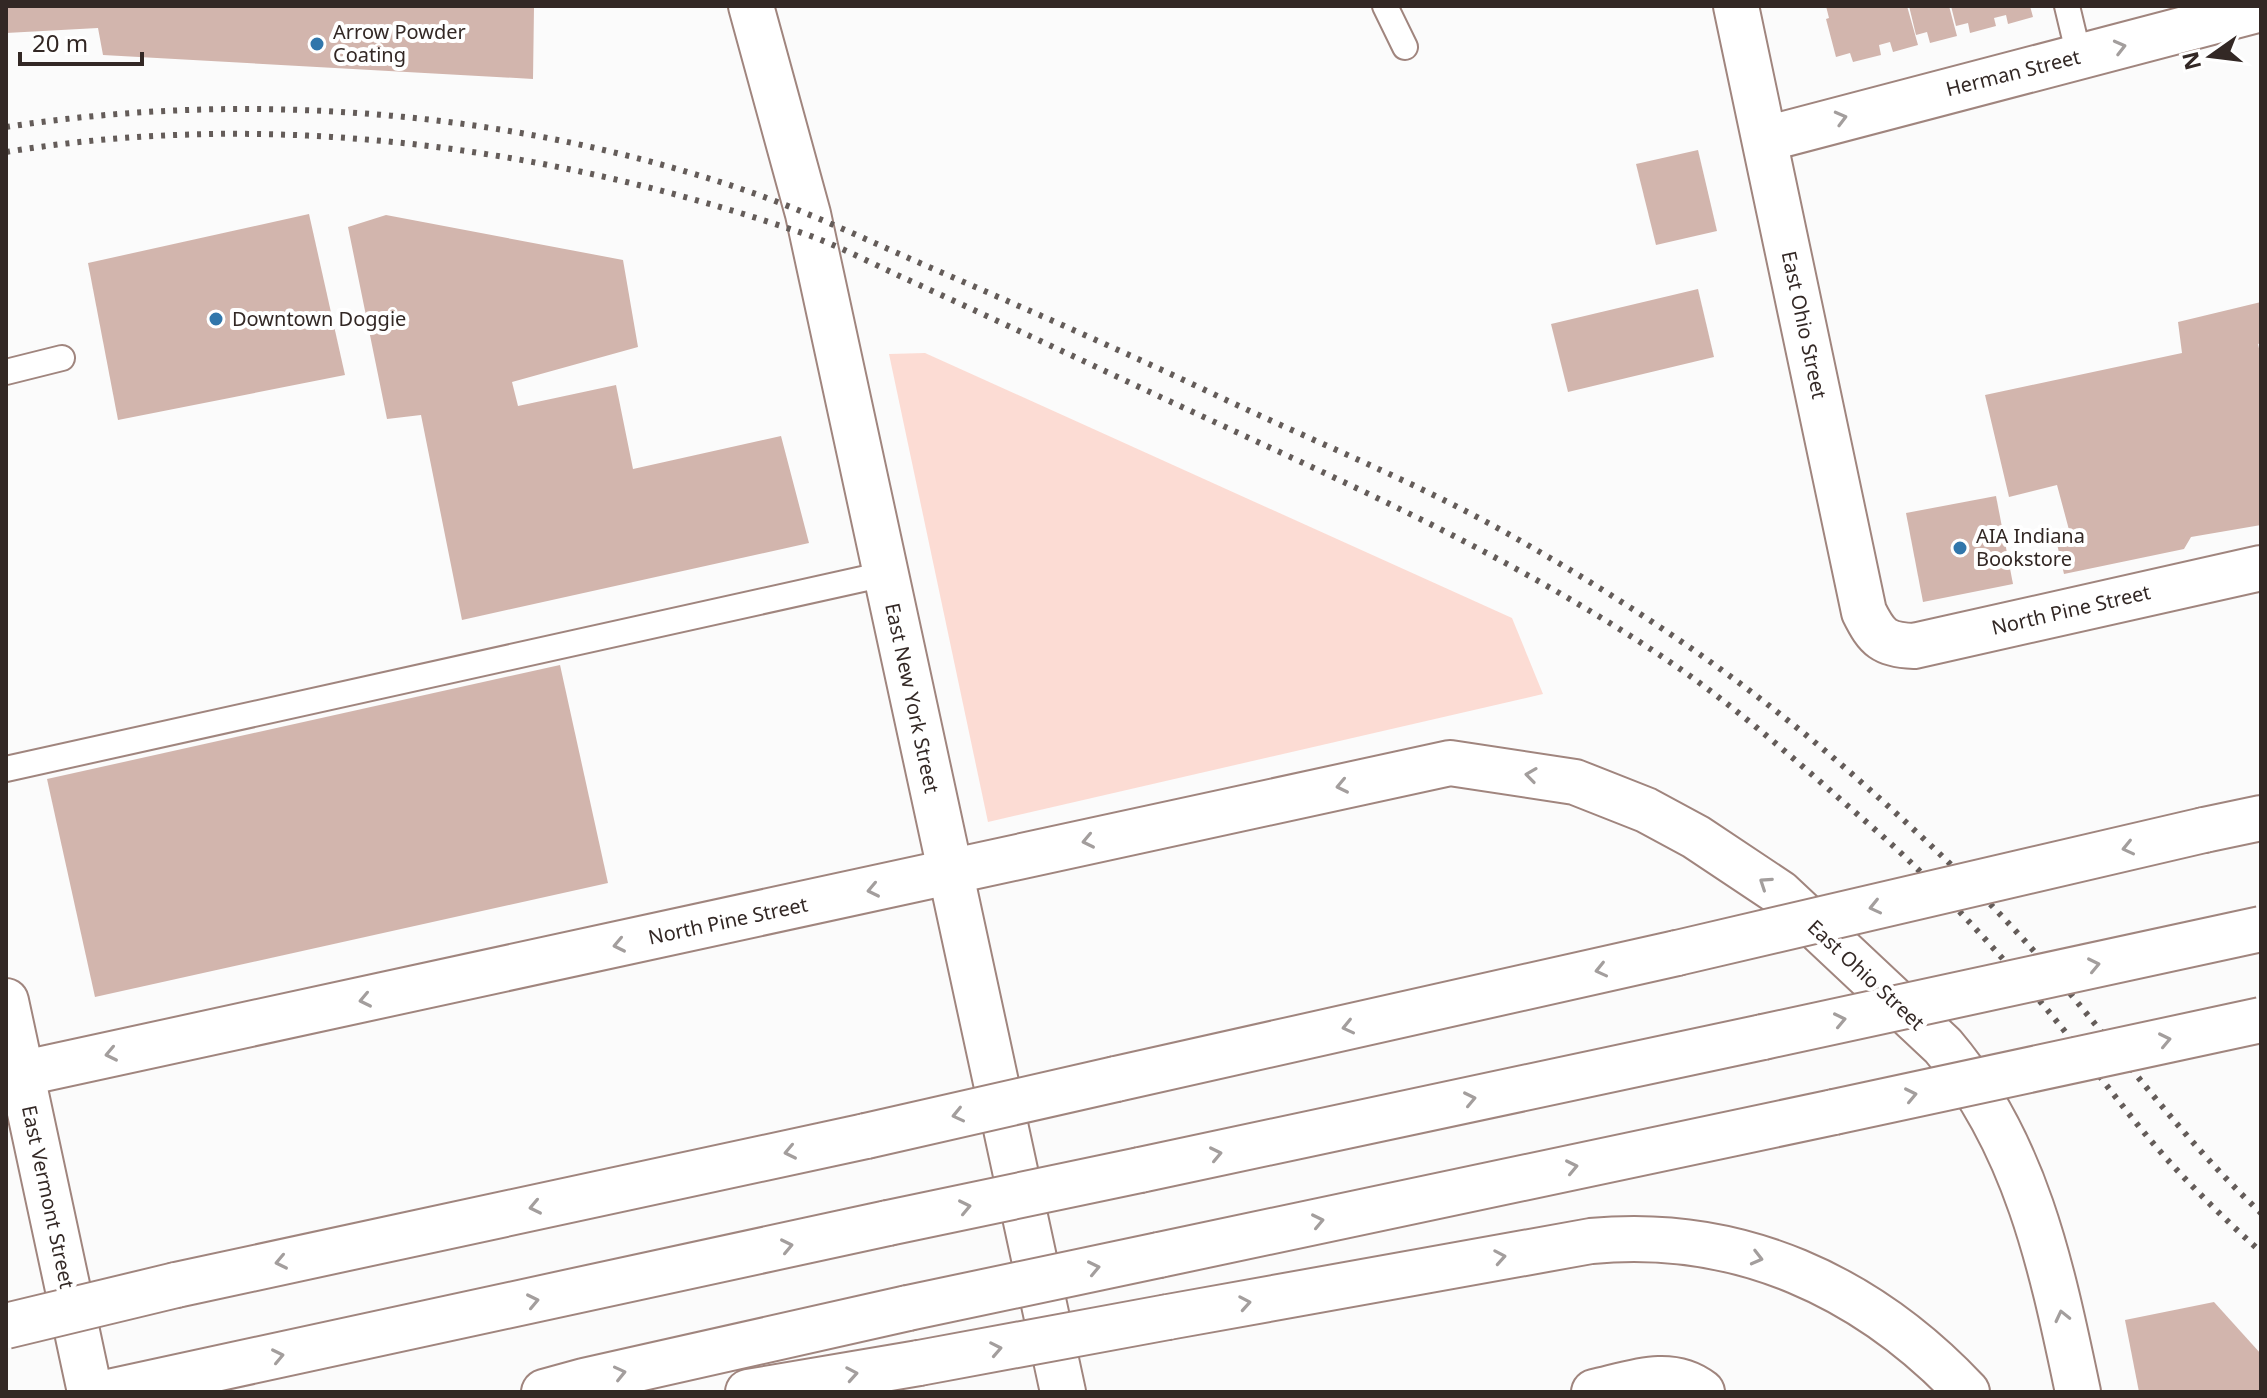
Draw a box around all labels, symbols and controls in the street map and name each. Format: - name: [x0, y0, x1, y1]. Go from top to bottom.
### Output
- scale bar: [20, 16, 142, 66]
- north arrow: [2171, 16, 2251, 96]
- place label: Arrow Powder Coating: [333, 18, 466, 68]
- text: 20 m: [32, 26, 88, 59]
- marker: Arrow Powder Coating: [308, 35, 326, 53]
- one-way arrow: [2112, 39, 2126, 56]
- street label: Herman Street: [1943, 43, 2083, 102]
- text: N: [2174, 49, 2207, 73]
- one-way arrow: [1833, 111, 1847, 128]
- street label: East Ohio Street: [1776, 248, 1833, 401]
- place label: Downtown Doggie: [232, 305, 406, 332]
- marker: Downtown Doggie: [207, 310, 225, 328]
- place label: AIA Indiana Bookstore: [1976, 522, 2085, 572]
- marker: AIA Indiana Bookstore: [1951, 539, 1969, 557]
- street label: North Pine Street: [1989, 578, 2153, 641]
- street label: East New York Street: [879, 600, 946, 795]
- one-way arrow: [1524, 767, 1538, 784]
- one-way arrow: [1336, 777, 1349, 794]
- one-way arrow: [1082, 832, 1095, 849]
- one-way arrow: [2122, 839, 2136, 856]
- one-way arrow: [1759, 878, 1773, 893]
- one-way arrow: [867, 881, 881, 898]
- street label: North Pine Street: [646, 890, 810, 951]
- one-way arrow: [1869, 898, 1883, 915]
- street label: East Ohio Street: [1802, 913, 1931, 1036]
- one-way arrow: [613, 936, 626, 953]
- one-way arrow: [2086, 957, 2100, 974]
- one-way arrow: [1595, 961, 1609, 978]
- one-way arrow: [359, 991, 372, 1008]
- one-way arrow: [1832, 1012, 1846, 1029]
- one-way arrow: [1341, 1018, 1355, 1035]
- one-way arrow: [2158, 1032, 2171, 1049]
- one-way arrow: [104, 1045, 118, 1062]
- one-way arrow: [1903, 1087, 1917, 1104]
- one-way arrow: [1463, 1092, 1477, 1109]
- street label: East Vermont Street: [16, 1103, 81, 1291]
- one-way arrow: [951, 1106, 965, 1123]
- one-way arrow: [783, 1143, 797, 1160]
- one-way arrow: [1209, 1146, 1222, 1163]
- one-way arrow: [1565, 1159, 1578, 1176]
- one-way arrow: [529, 1198, 543, 1215]
- one-way arrow: [957, 1199, 971, 1216]
- one-way arrow: [1310, 1213, 1324, 1230]
- one-way arrow: [779, 1238, 793, 1255]
- one-way arrow: [1750, 1248, 1764, 1265]
- one-way arrow: [1494, 1249, 1507, 1266]
- one-way arrow: [275, 1253, 289, 1270]
- one-way arrow: [1087, 1261, 1101, 1278]
- one-way arrow: [525, 1293, 539, 1310]
- one-way arrow: [1238, 1295, 1251, 1312]
- one-way arrow: [2054, 1310, 2071, 1323]
- one-way arrow: [989, 1341, 1002, 1358]
- one-way arrow: [271, 1348, 285, 1365]
- one-way arrow: [613, 1365, 626, 1382]
- one-way arrow: [845, 1367, 859, 1384]

